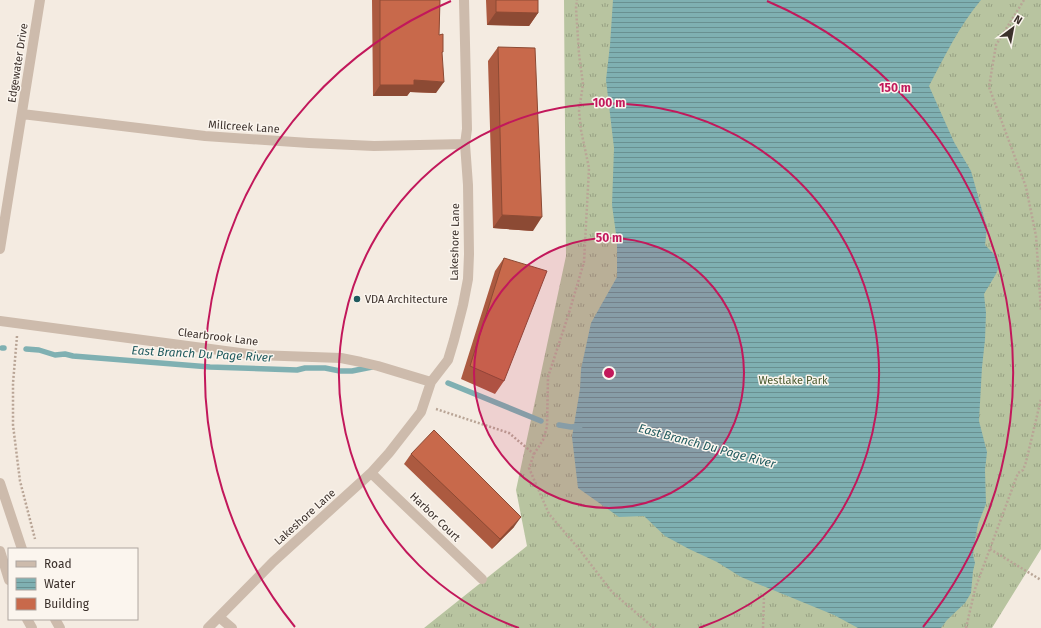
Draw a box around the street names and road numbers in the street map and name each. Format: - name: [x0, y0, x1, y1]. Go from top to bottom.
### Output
- street label: Edgewater Drive: [5, 22, 31, 104]
- street label: Millcreek Lane: [208, 118, 280, 136]
- street label: Lakeshore Lane: [448, 203, 462, 281]
- street label: Clearbrook Lane: [177, 326, 259, 348]
- street label: Lakeshore Lane: [272, 486, 338, 548]
- street label: Harbor Court: [407, 490, 463, 544]

